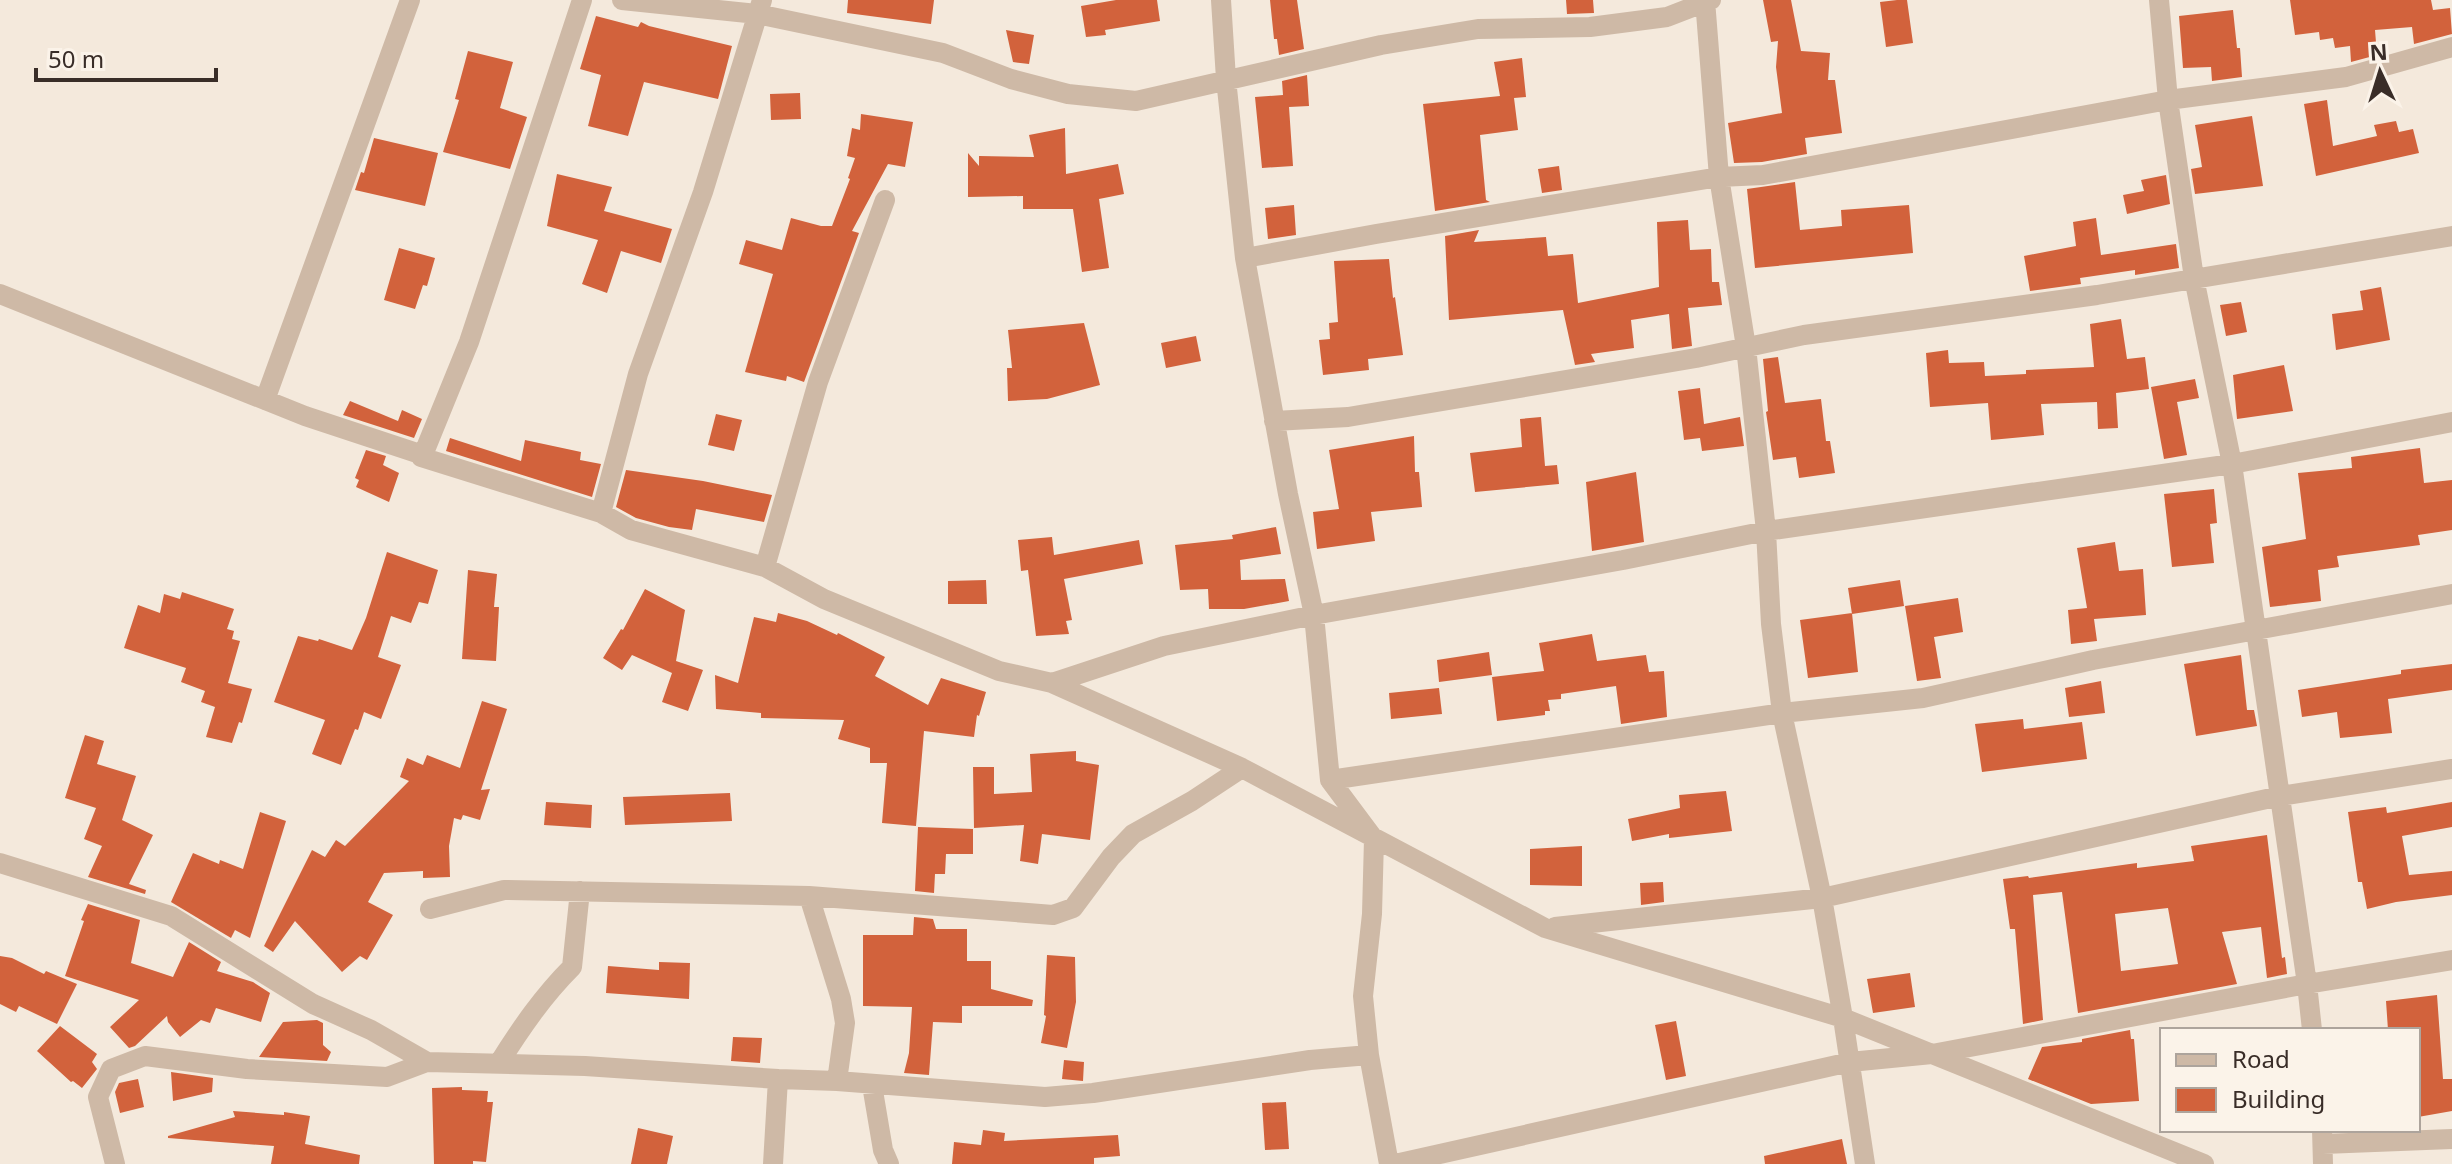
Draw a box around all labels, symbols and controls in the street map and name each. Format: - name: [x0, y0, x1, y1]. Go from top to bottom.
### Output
- scale bar: [36, 32, 216, 82]
- north arrow: [2340, 32, 2420, 112]
- text: N: [2369, 35, 2389, 67]
- text: 50 m: [48, 42, 104, 75]
- legend: [2160, 1028, 2420, 1132]
- text: Road: [2232, 1042, 2290, 1075]
- text: Building: [2232, 1082, 2325, 1115]

